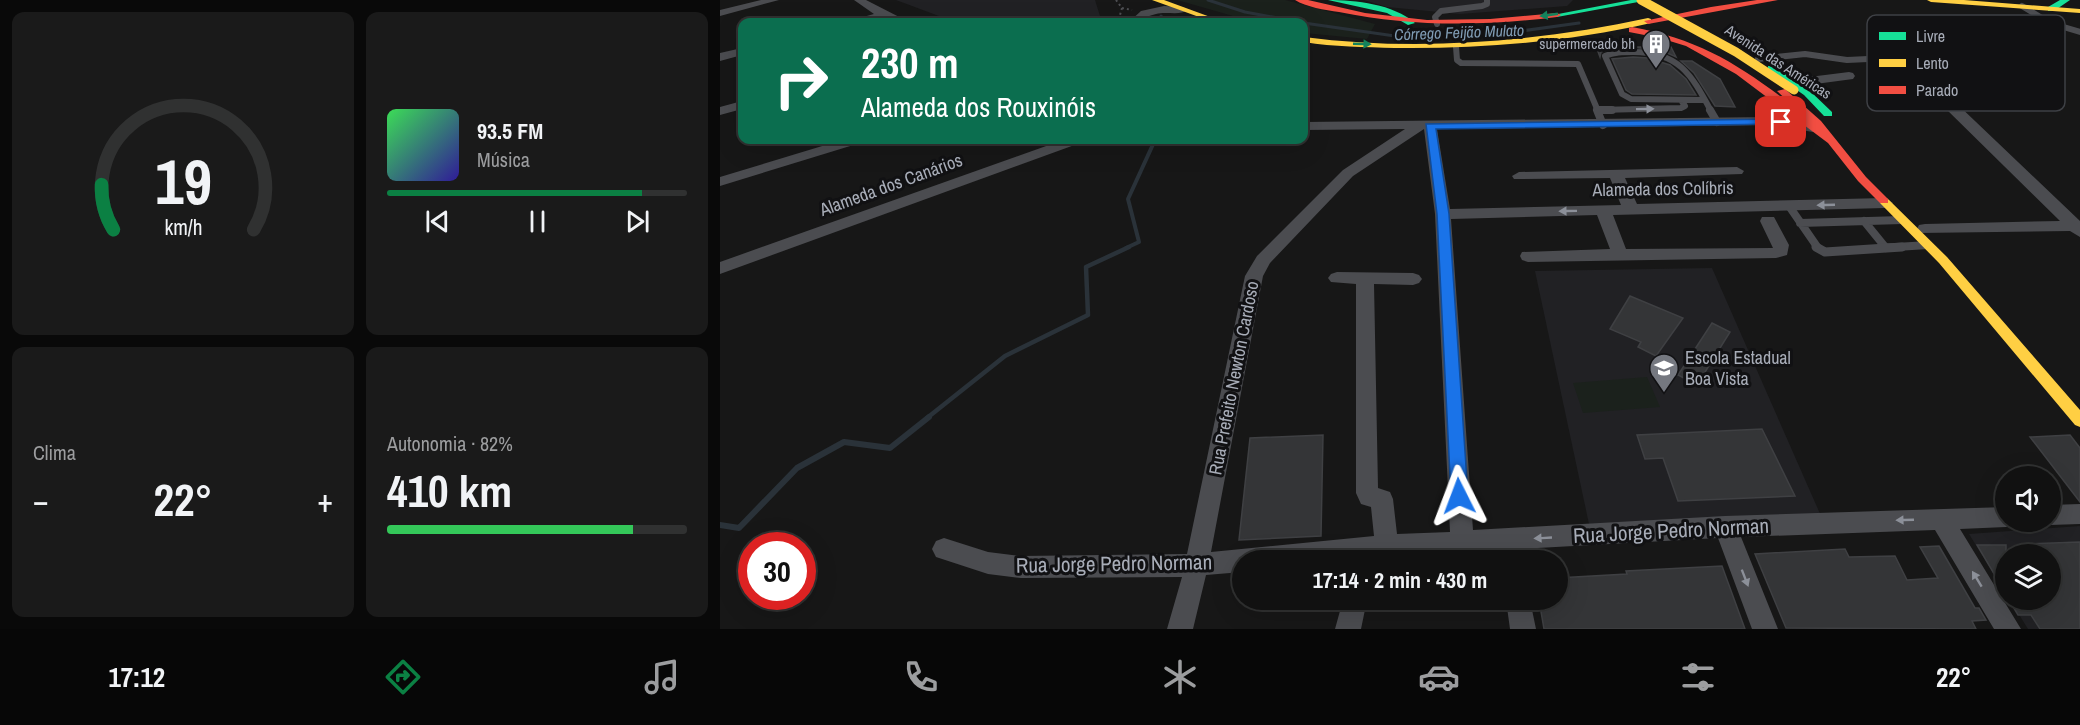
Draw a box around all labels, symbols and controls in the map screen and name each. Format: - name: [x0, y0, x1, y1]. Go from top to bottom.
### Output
- one-way arrow: [1540, 10, 1559, 20]
- legend: [1867, 15, 2065, 111]
- water label: Córrego Feijão Mulato: [1394, 19, 1524, 45]
- street label: Avenida das Américas: [1720, 19, 1836, 104]
- text: Livre: [1916, 25, 1945, 47]
- building icon: supermercado bh: [1640, 28, 1672, 70]
- place label: supermercado bh: [1539, 33, 1635, 54]
- text: 230 m: [861, 35, 959, 91]
- one-way arrow: [1352, 40, 1371, 49]
- icon: right: [762, 42, 840, 120]
- text: Lento: [1916, 52, 1949, 74]
- text: Parado: [1916, 79, 1958, 101]
- text: Alameda dos Rouxinóis: [861, 89, 1096, 125]
- pin: [1755, 96, 1806, 147]
- one-way arrow: [1635, 104, 1654, 114]
- icon: arrive: [1764, 105, 1797, 138]
- text: 93.5 FM: [477, 116, 543, 146]
- text: 19: [155, 140, 211, 224]
- text: Música: [477, 146, 530, 173]
- street label: Alameda dos Canários: [815, 147, 966, 222]
- street label: Alameda dos Colíbris: [1591, 175, 1734, 202]
- one-way arrow: [1817, 200, 1836, 210]
- icon: previous: [421, 205, 454, 238]
- icon: pause: [521, 205, 554, 238]
- icon: next: [621, 205, 654, 238]
- one-way arrow: [1559, 206, 1578, 216]
- text: km/h: [164, 214, 202, 243]
- street label: Rua Prefeito Newton Cardoso: [1202, 279, 1265, 477]
- place label: Escola Estadual Boa Vista: [1685, 345, 1791, 391]
- school or university icon: Escola Estadual Boa Vista: [1648, 352, 1680, 394]
- text: Autonomia · 82%: [387, 430, 513, 457]
- text: Clima: [33, 439, 76, 466]
- text: 410 km: [387, 460, 512, 521]
- position arrow: [1427, 464, 1491, 528]
- map controls: [1995, 466, 2061, 610]
- button: sound: [1995, 466, 2061, 532]
- text: 22°: [153, 469, 213, 530]
- text: −: [33, 478, 49, 522]
- text: +: [317, 478, 333, 522]
- street label: Rua Jorge Pedro Norman: [1572, 511, 1770, 550]
- one-way arrow: [1896, 516, 1915, 525]
- speed limit sign: 30: [738, 532, 816, 610]
- one-way arrow: [1533, 534, 1552, 543]
- button: layers: [1995, 544, 2061, 610]
- street label: Rua Jorge Pedro Norman: [1016, 547, 1212, 580]
- text: 17:14 · 2 min · 430 m: [1313, 565, 1487, 595]
- one-way arrow: [1741, 569, 1750, 587]
- one-way arrow: [1972, 571, 1983, 587]
- icon: directions: [382, 656, 424, 698]
- icon: music: [641, 656, 683, 698]
- icon: phone: [900, 656, 942, 698]
- icon: climate: [1159, 656, 1201, 698]
- icon: car: [1418, 656, 1460, 698]
- icon: filters: [1677, 656, 1719, 698]
- text: 17:12: [108, 659, 165, 695]
- text: 22°: [1936, 659, 1971, 695]

